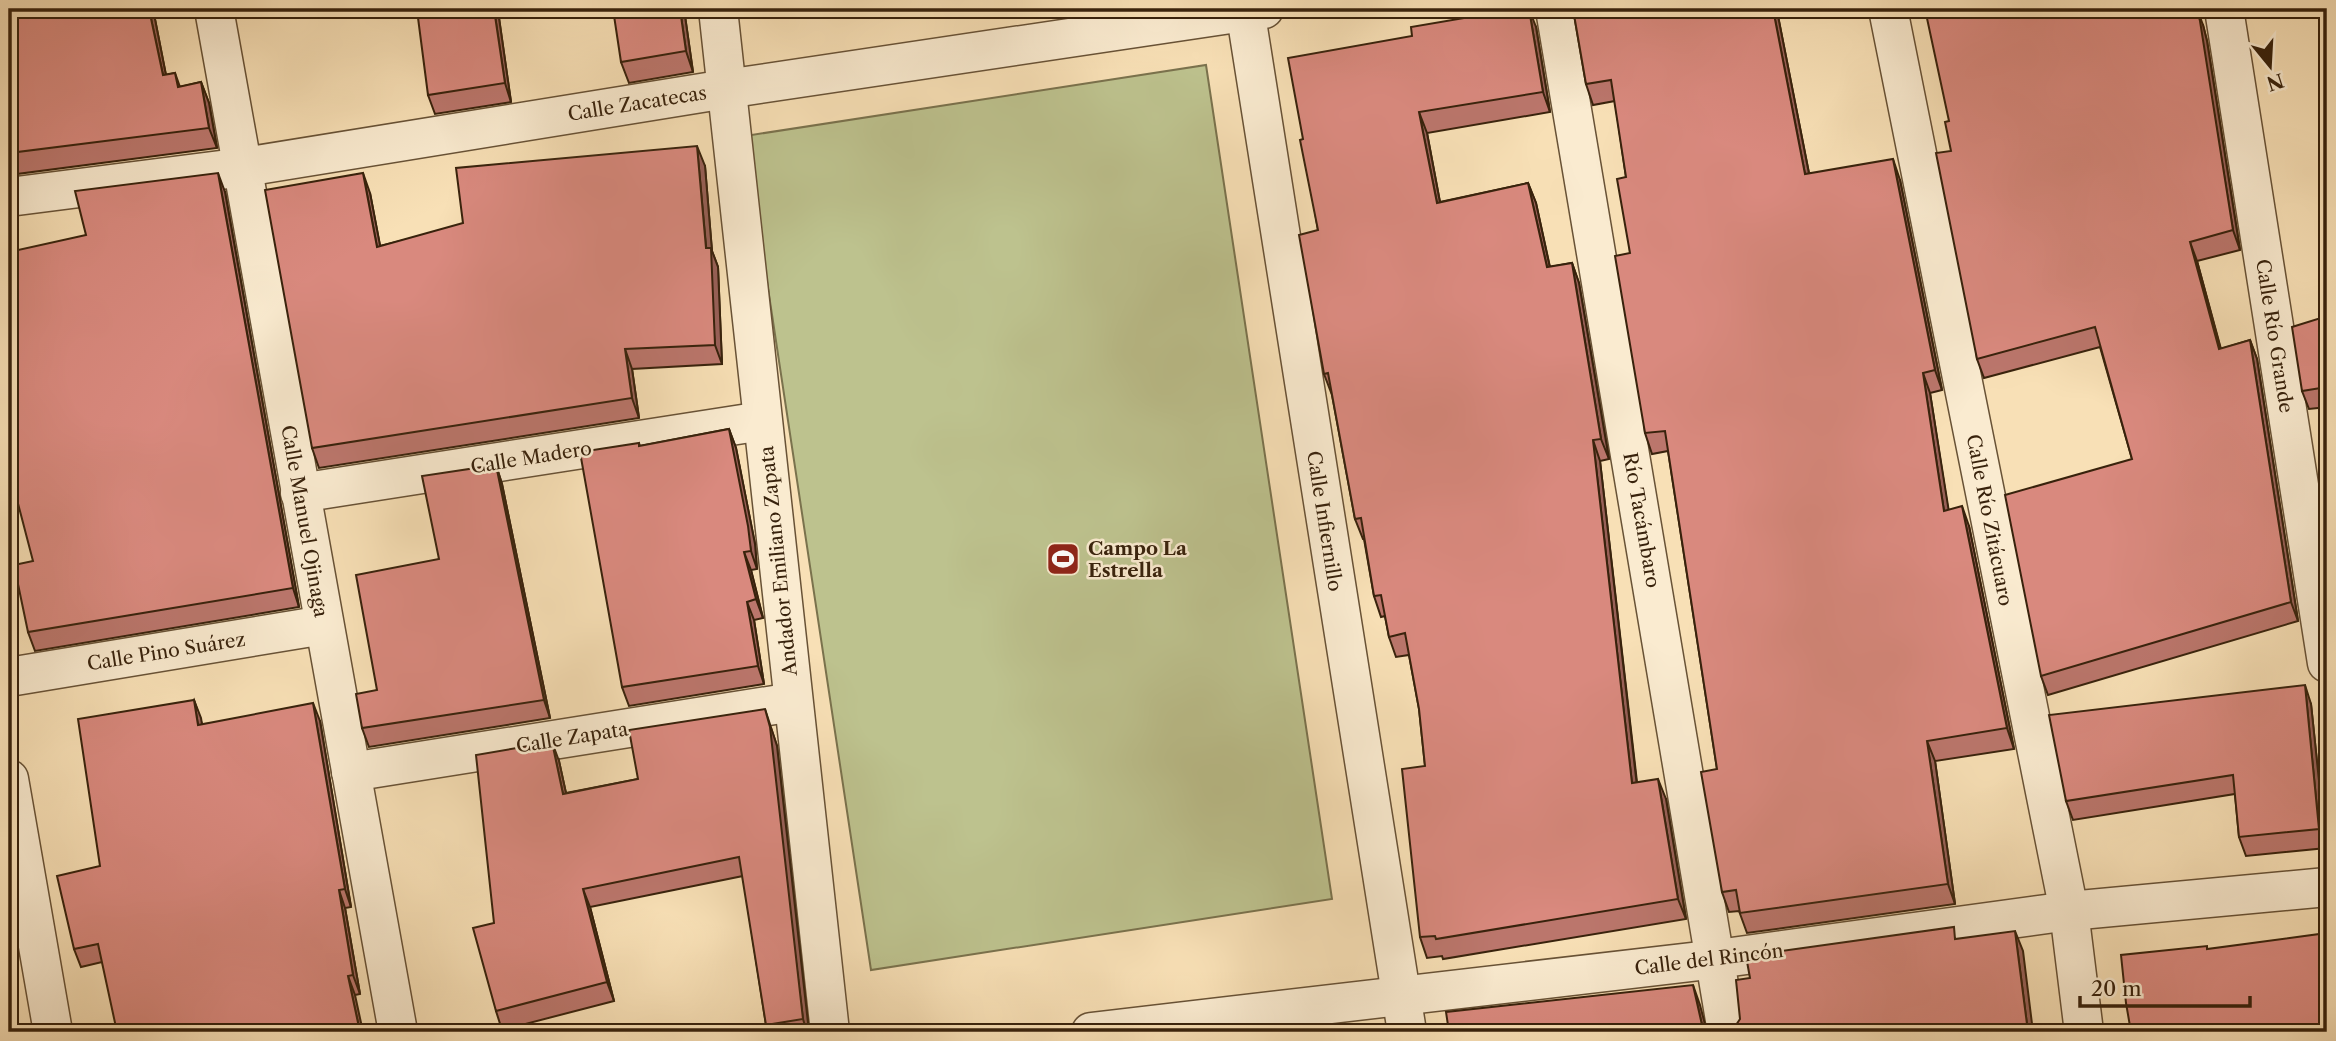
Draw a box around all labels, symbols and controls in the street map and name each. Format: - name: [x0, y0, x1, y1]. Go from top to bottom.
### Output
- north arrow: [2234, 32, 2304, 102]
- text: N: [2264, 68, 2287, 95]
- street label: Calle Zacatecas: [566, 81, 708, 126]
- street label: Calle Río Grande: [2251, 258, 2298, 415]
- street label: Calle Manuel Ojinaga: [276, 423, 333, 619]
- street label: Calle Río Zitácuaro: [1962, 432, 2017, 608]
- street label: Calle Madero: [469, 437, 593, 478]
- street label: Andador Emiliano Zapata: [755, 445, 802, 678]
- street label: Calle Infiernillo: [1302, 449, 1347, 593]
- street label: Río Tacámbaro: [1618, 451, 1665, 590]
- place label: Campo La Estrella: [1088, 537, 1188, 582]
- sports icon: Campo La Estrella: [1044, 540, 1082, 578]
- street label: Calle Pino Suárez: [85, 628, 247, 675]
- street label: Calle Zapata: [514, 717, 630, 758]
- street label: Calle del Rincón: [1633, 939, 1785, 980]
- scale bar: [2080, 964, 2250, 1008]
- text: 20 m: [2091, 976, 2142, 1001]

